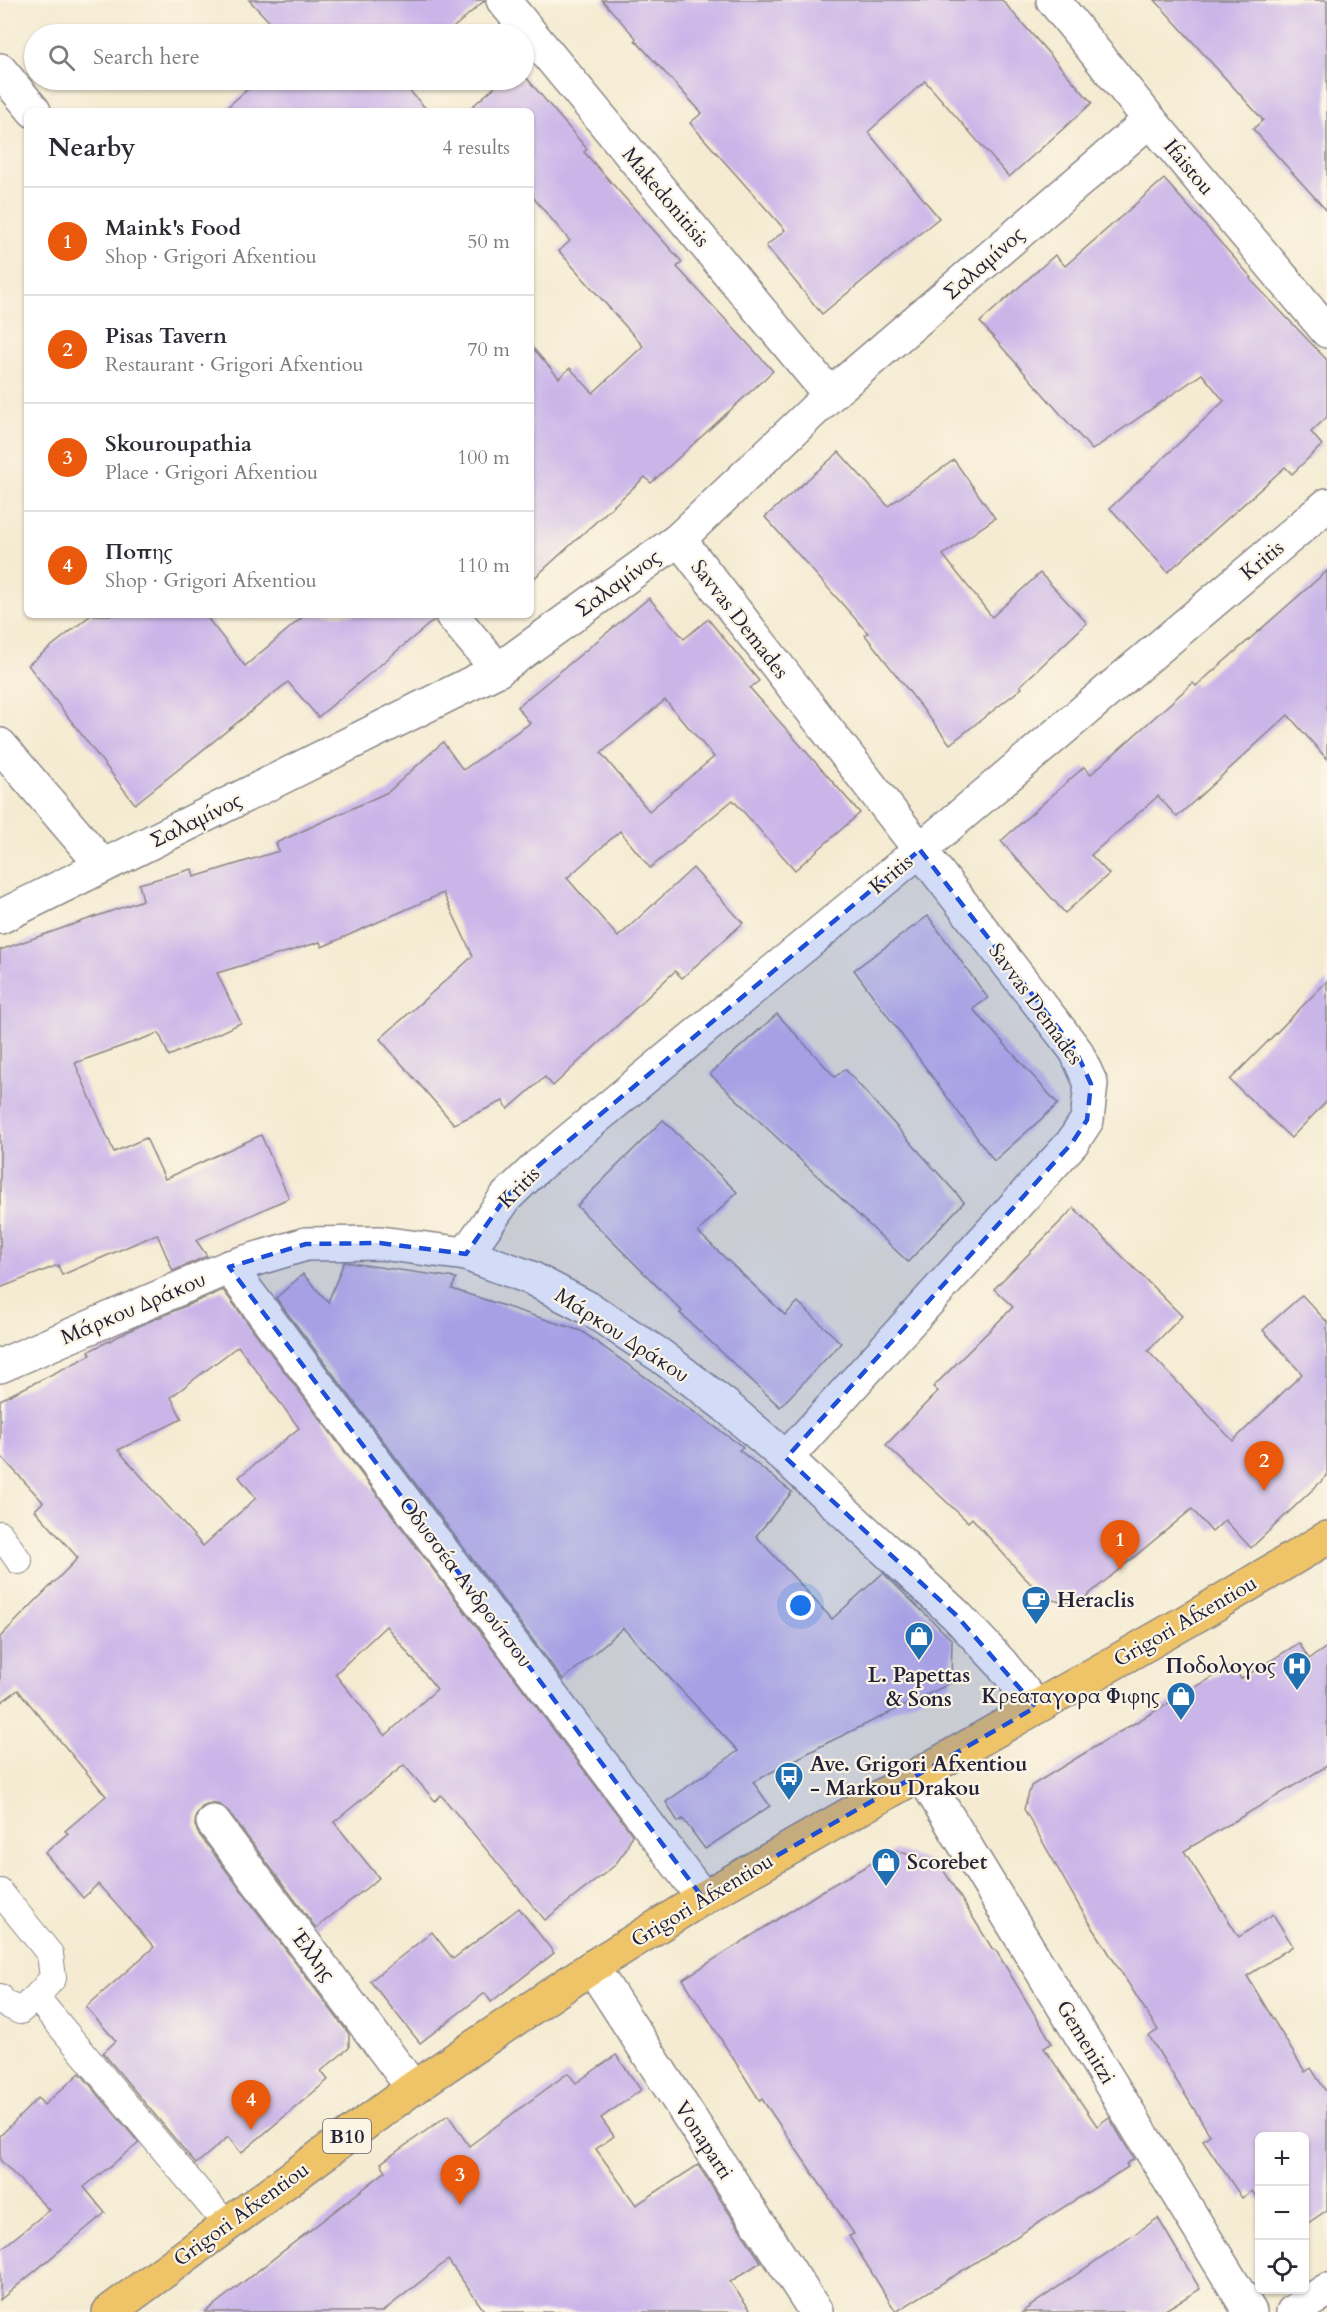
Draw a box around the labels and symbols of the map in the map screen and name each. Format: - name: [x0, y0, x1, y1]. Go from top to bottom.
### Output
- street label: Ifaistou: [1157, 133, 1221, 202]
- street label: Makedonitisis: [615, 141, 716, 254]
- street label: Σαλαμίνος: [938, 220, 1031, 307]
- street label: Kritis: [1234, 534, 1290, 587]
- street label: Σαλαμίνος: [570, 543, 667, 624]
- street label: Savvas Demades: [684, 554, 795, 685]
- street label: Σαλαμίνος: [145, 786, 247, 855]
- street label: Kritis: [863, 848, 919, 901]
- street label: Savvas Demades: [982, 938, 1090, 1071]
- street label: Kritis: [492, 1160, 547, 1215]
- street label: Μάρκου Δράκου: [56, 1265, 210, 1352]
- street label: Μάρκου Δράκου: [549, 1281, 695, 1390]
- pin: 2: [1244, 1442, 1284, 1491]
- street label: Οδυσσέα Ανδρούτσου: [392, 1491, 539, 1674]
- pin: 1: [1100, 1520, 1140, 1570]
- street label: Grigori Afxentiou: [1108, 1569, 1262, 1674]
- cafe icon: Heraclis: [1020, 1584, 1052, 1626]
- place label: Heraclis: [1057, 1586, 1135, 1615]
- your location: [786, 1591, 815, 1620]
- shop icon: L. Papettas & Sons: [903, 1620, 935, 1662]
- hospital icon: Ποδολογος: [1281, 1650, 1313, 1692]
- place label: Ποδολογος: [1166, 1652, 1276, 1681]
- place label: L. Papettas & Sons: [868, 1661, 970, 1714]
- shop icon: Κρεαταγορα Φιφης: [1165, 1680, 1197, 1722]
- place label: Κρεαταγορα Φιφης: [981, 1682, 1160, 1711]
- place label: Ave. Grigori Afxentiou - Markou Drakou: [810, 1750, 1027, 1803]
- bus stop icon: Ave. Grigori Afxentiou - Markou Drakou: [773, 1760, 805, 1802]
- street label: Grigori Afxentiou: [626, 1846, 779, 1954]
- shop icon: Scorebet: [870, 1846, 902, 1888]
- place label: Scorebet: [907, 1848, 988, 1877]
- street label: Έλλης: [283, 1922, 342, 1987]
- street label: Gemenitzi: [1049, 1995, 1122, 2090]
- pin: 4: [232, 2080, 270, 2130]
- street label: Vonaparti: [667, 2095, 740, 2185]
- road number: B10: [323, 2119, 371, 2153]
- street label: Grigori Afxentiou: [168, 2155, 315, 2274]
- pin: 3: [440, 2156, 480, 2205]

